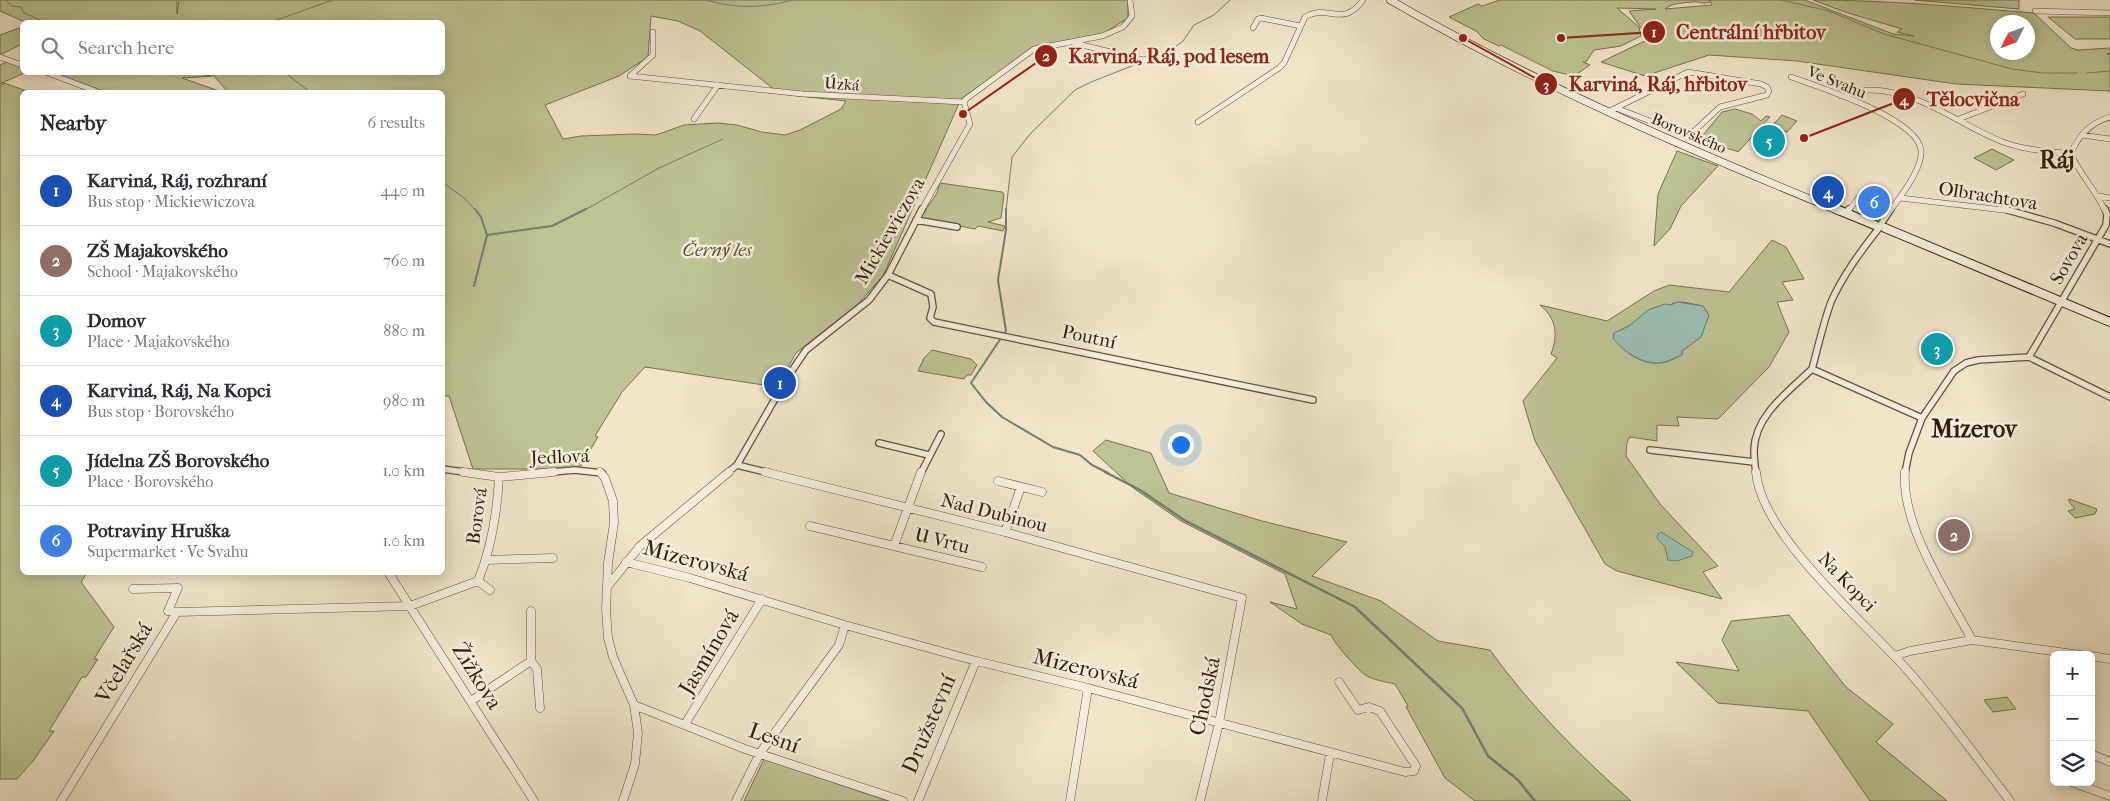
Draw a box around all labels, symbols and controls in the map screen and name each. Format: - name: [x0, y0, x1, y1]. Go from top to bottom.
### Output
- callout: Centrální hřbitov: [1641, 15, 1836, 50]
- north arrow: [1990, 15, 2035, 60]
- search box: [20, 20, 445, 75]
- text: Centrální hřbitov: [1676, 21, 1827, 44]
- text: 1: [1651, 23, 1657, 41]
- icon: search: [38, 34, 66, 62]
- text: Search here: [78, 37, 174, 59]
- callout: Karviná, Ráj, pod lesem: [1034, 38, 1280, 73]
- text: Karviná, Ráj, pod lesem: [1069, 45, 1270, 68]
- text: 2: [1042, 47, 1050, 65]
- street label: Ve Svahu: [1804, 61, 1869, 102]
- callout: Karviná, Ráj, hřbitov: [1534, 67, 1757, 102]
- street label: Úzká: [824, 73, 861, 95]
- text: Karviná, Ráj, hřbitov: [1569, 73, 1748, 96]
- text: 3: [1543, 76, 1549, 94]
- callout: Tělocvična: [1892, 82, 2029, 117]
- text: Tělocvična: [1926, 88, 2020, 111]
- text: 4: [1899, 91, 1910, 109]
- street label: Borovského: [1649, 109, 1729, 157]
- text: Nearby: [40, 111, 106, 135]
- text: 6 results: [367, 113, 425, 132]
- pin: 5: [1753, 122, 1785, 160]
- district label: Ráj: [2039, 146, 2075, 174]
- text: Karviná, Ráj, rozhraní: [87, 170, 267, 192]
- pin: 4: [1812, 173, 1844, 211]
- street label: Mickiewiczova: [851, 174, 930, 288]
- street label: Olbrachtova: [1937, 177, 2039, 215]
- text: 1: [53, 181, 59, 200]
- text: 440 m: [380, 181, 425, 200]
- pin: 6: [1858, 183, 1890, 221]
- text: Bus stop · Mickiewiczova: [87, 192, 255, 211]
- street label: Sovova: [2046, 229, 2093, 289]
- park label: Černý les: [682, 239, 753, 261]
- text: ZŠ Majakovského: [87, 240, 228, 262]
- text: 2: [52, 251, 60, 270]
- text: 760 m: [383, 251, 425, 270]
- text: School · Majakovského: [87, 262, 238, 281]
- text: Domov: [87, 310, 146, 332]
- text: 3: [53, 321, 59, 340]
- text: 880 m: [383, 321, 425, 340]
- street label: Poutní: [1060, 321, 1118, 354]
- pin: 3: [1921, 330, 1953, 368]
- text: Place · Majakovského: [87, 332, 230, 351]
- pin: 1: [764, 364, 796, 402]
- text: Karviná, Ráj, Na Kopci: [87, 380, 271, 402]
- text: 4: [51, 391, 61, 410]
- text: 980 m: [383, 391, 425, 410]
- text: Bus stop · Borovského: [87, 402, 234, 421]
- district label: Mizerov: [1931, 415, 2019, 443]
- your location: [1168, 432, 1194, 458]
- street label: Jedlová: [528, 445, 590, 469]
- text: Jídelna ZŠ Borovského: [87, 450, 269, 472]
- text: 5: [53, 461, 59, 480]
- text: 1.0 km: [382, 461, 425, 480]
- text: Place · Borovského: [87, 472, 213, 491]
- street label: Borová: [462, 486, 492, 546]
- street label: Nad Dubinou: [938, 489, 1050, 537]
- pin: 2: [1938, 516, 1970, 554]
- text: Potraviny Hruška: [87, 520, 230, 542]
- street label: U Vrtu: [912, 524, 972, 559]
- text: 6: [52, 531, 60, 550]
- text: 1.0 km: [382, 531, 425, 550]
- street label: Mizerovská: [641, 534, 752, 588]
- text: Supermarket · Ve Svahu: [87, 542, 249, 561]
- street label: Na Kopci: [1813, 548, 1881, 617]
- street label: Jasmínová: [672, 604, 745, 701]
- street label: Včelařská: [89, 617, 159, 709]
- street label: Žižkova: [446, 637, 509, 715]
- street label: Mizerovská: [1031, 643, 1142, 695]
- map controls: [2050, 651, 2095, 786]
- button: +: [2050, 651, 2095, 696]
- street label: Chodská: [1184, 653, 1226, 738]
- street label: Družstevní: [896, 670, 962, 778]
- button: −: [2050, 696, 2095, 741]
- street label: Lesní: [745, 717, 803, 759]
- button: layers: [2050, 741, 2095, 786]

